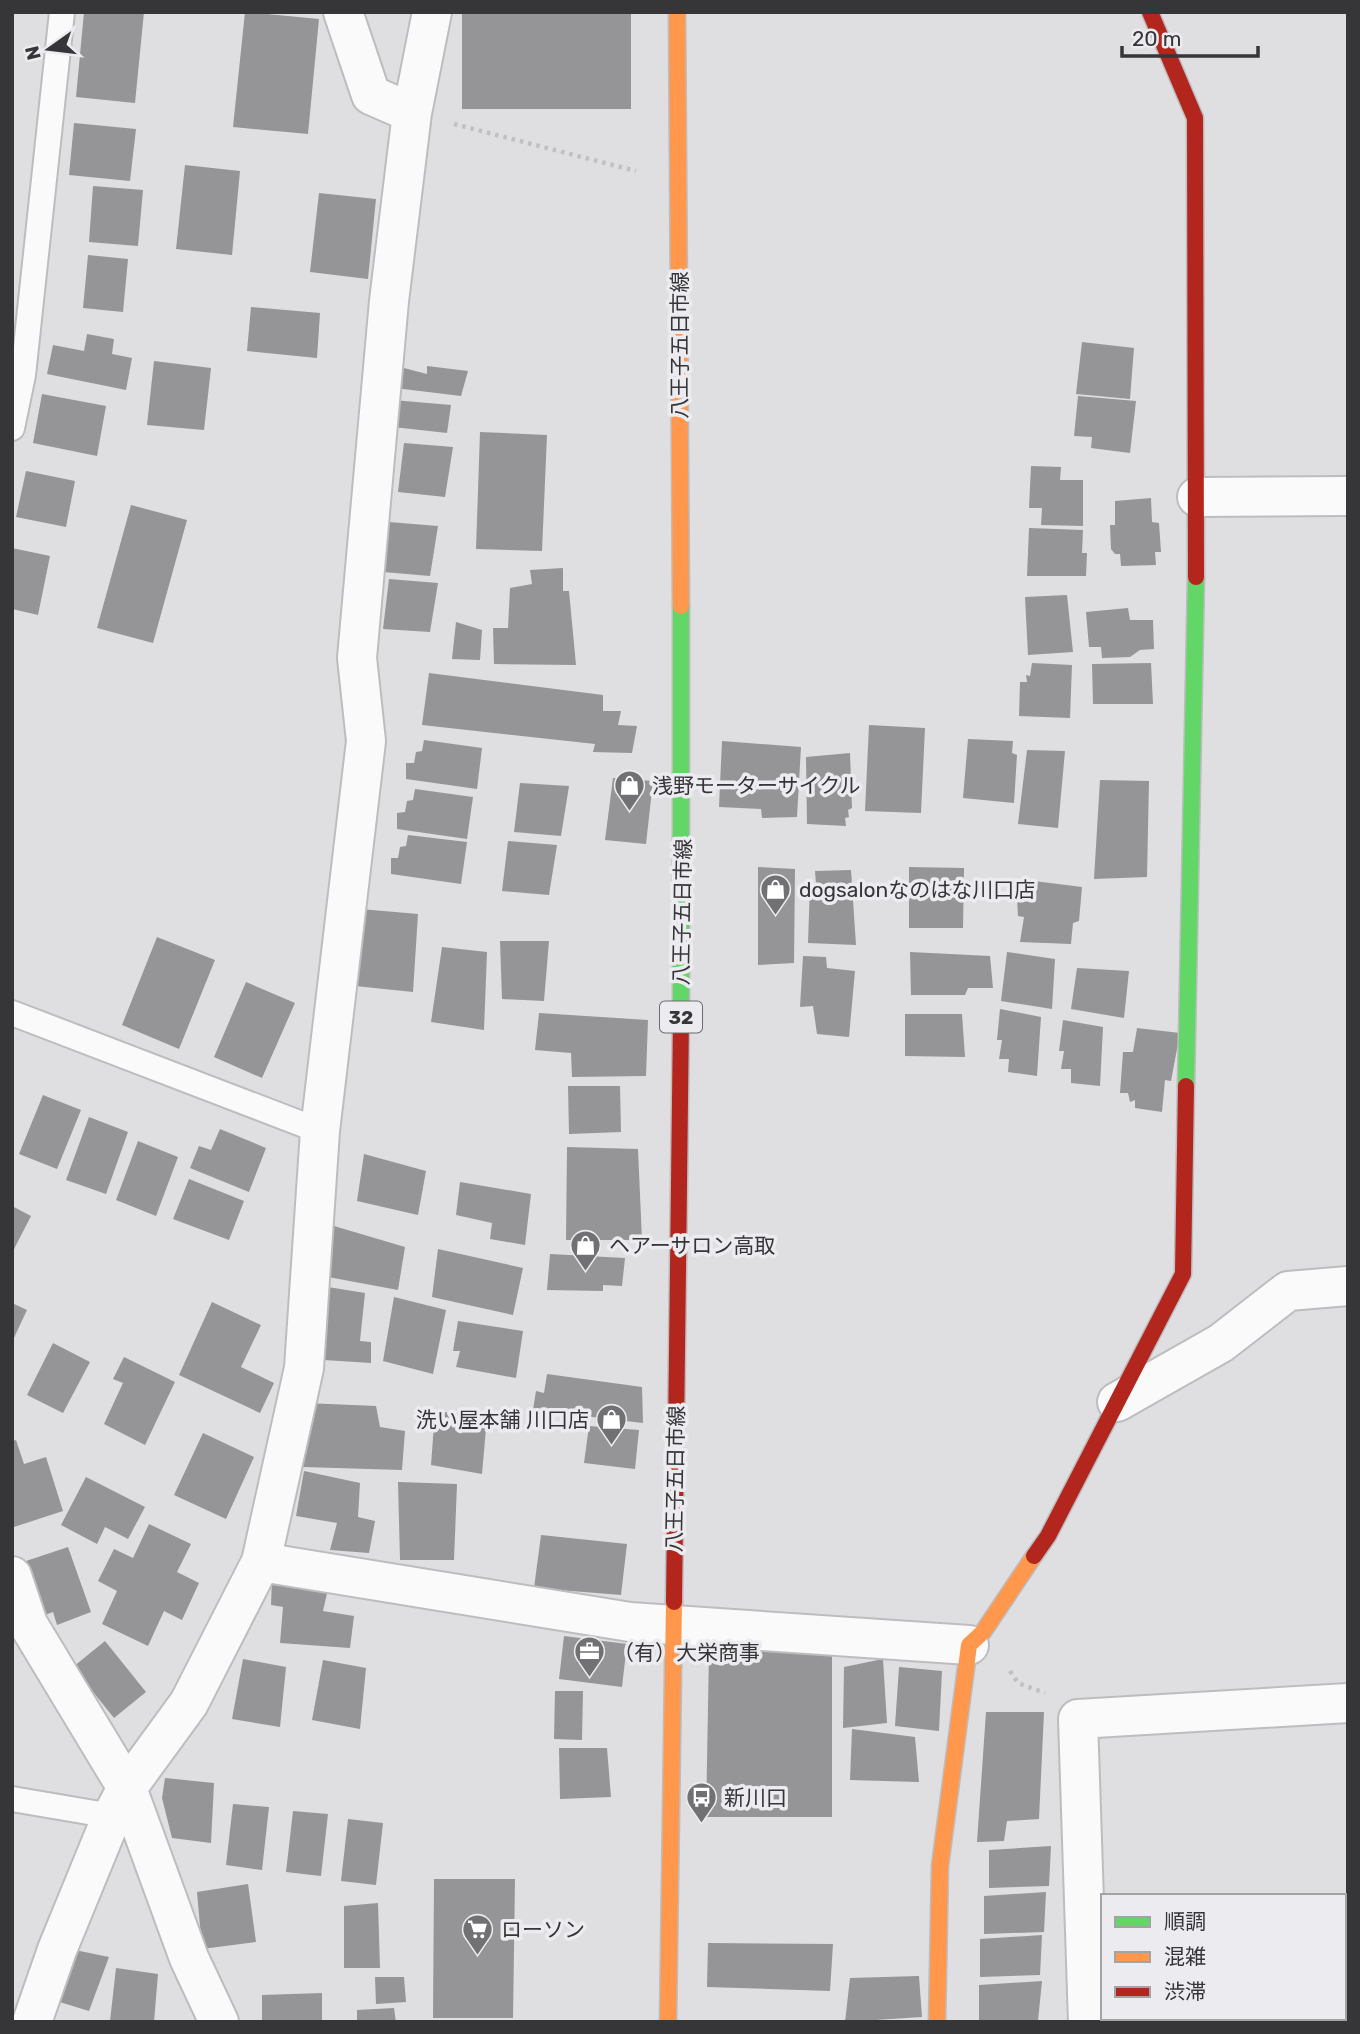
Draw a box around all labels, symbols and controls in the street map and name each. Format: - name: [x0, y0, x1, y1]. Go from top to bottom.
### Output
- north arrow: [14, 14, 84, 84]
- scale bar: [1122, 14, 1258, 58]
- text: 20 m: [1132, 26, 1181, 51]
- text: N: [20, 44, 46, 62]
- street label: 八王子五日市線: [667, 272, 692, 419]
- shop icon: 浅野モーターサイクル: [612, 768, 646, 812]
- place label: 浅野モーターサイクル: [652, 773, 861, 798]
- street label: 八王子五日市線: [668, 838, 696, 986]
- shop icon: dogsalonなのはな川口店: [759, 872, 793, 916]
- place label: dogsalonなのはな川口店: [799, 877, 1035, 902]
- road number: 32: [660, 1001, 702, 1032]
- shop icon: ヘアーサロン高取: [569, 1228, 603, 1272]
- place label: ヘアーサロン高取: [609, 1233, 775, 1258]
- shop icon: 洗い屋本舗 川口店: [595, 1402, 629, 1446]
- street label: 八王子五日市線: [661, 1405, 689, 1553]
- place label: 洗い屋本舗 川口店: [416, 1407, 589, 1432]
- office icon: （有）大栄商事: [573, 1635, 607, 1679]
- place label: （有）大栄商事: [613, 1640, 760, 1665]
- bus stop icon: 新川口: [684, 1780, 718, 1824]
- place label: 新川口: [724, 1785, 787, 1810]
- legend: [1101, 1894, 1346, 2020]
- text: 順調: [1164, 1909, 1206, 1934]
- supermarket icon: ローソン: [461, 1912, 495, 1956]
- place label: ローソン: [501, 1917, 585, 1942]
- text: 混雑: [1164, 1944, 1206, 1969]
- text: 渋滞: [1164, 1979, 1206, 2004]

